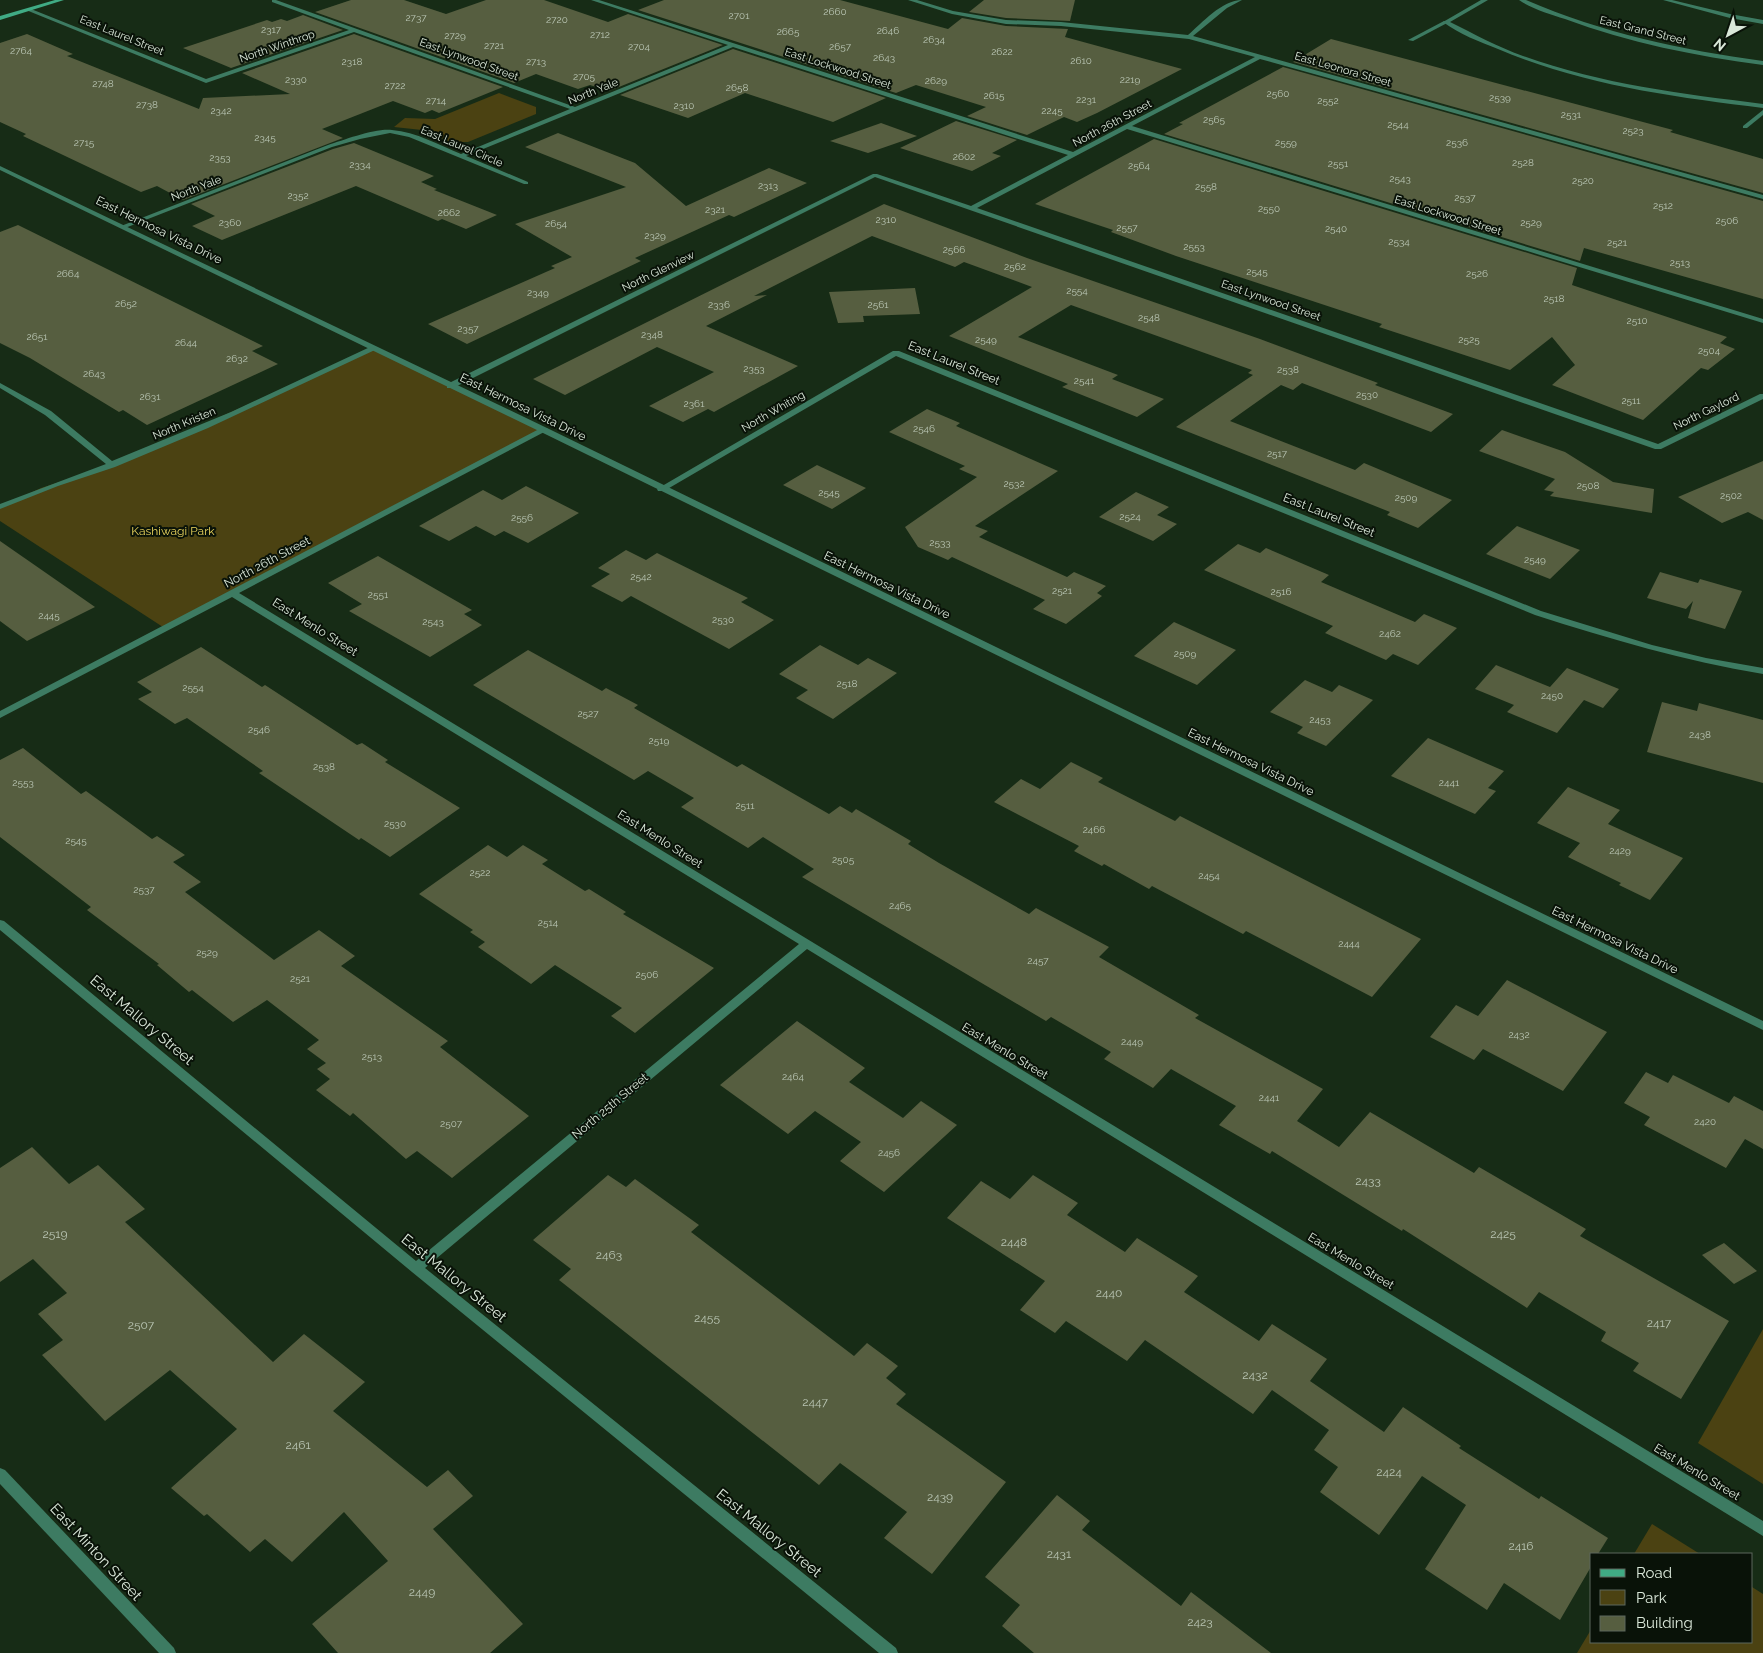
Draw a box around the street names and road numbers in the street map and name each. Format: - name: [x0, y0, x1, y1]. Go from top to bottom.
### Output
- street label: East Laurel Street: [78, 13, 166, 58]
- street label: East Grand Street: [1598, 13, 1688, 48]
- street label: North Winthrop: [238, 27, 317, 65]
- street label: East Lynwood Street: [418, 36, 520, 84]
- street label: East Lockwood Street: [783, 45, 893, 92]
- street label: East Leonora Street: [1293, 49, 1393, 90]
- street label: North Yale: [566, 75, 621, 107]
- street label: North 26th Street: [1071, 97, 1154, 150]
- street label: East Laurel Circle: [419, 123, 505, 170]
- street label: North Yale: [169, 173, 224, 204]
- street label: East Hermosa Vista Drive: [94, 193, 224, 267]
- street label: East Lockwood Street: [1393, 193, 1503, 238]
- street label: North Glenview: [620, 248, 697, 295]
- street label: East Lynwood Street: [1219, 277, 1323, 324]
- street label: East Laurel Street: [906, 338, 1002, 388]
- street label: East Hermosa Vista Drive: [458, 370, 588, 444]
- street label: North Whiting: [739, 388, 807, 435]
- street label: North Gaylord: [1671, 390, 1741, 433]
- street label: North Kristen: [151, 404, 217, 442]
- street label: East Laurel Street: [1281, 490, 1377, 540]
- street label: North 26th Street: [222, 533, 312, 591]
- street label: East Hermosa Vista Drive: [822, 548, 952, 622]
- street label: East Menlo Street: [270, 595, 360, 659]
- street label: East Hermosa Vista Drive: [1186, 725, 1316, 799]
- street label: East Menlo Street: [615, 807, 705, 871]
- street label: East Hermosa Vista Drive: [1550, 903, 1680, 977]
- street label: East Mallory Street: [86, 971, 198, 1069]
- street label: East Menlo Street: [959, 1020, 1051, 1082]
- street label: North 25th Street: [569, 1070, 651, 1142]
- street label: East Mallory Street: [398, 1230, 510, 1326]
- street label: East Menlo Street: [1305, 1230, 1397, 1292]
- street label: East Menlo Street: [1651, 1441, 1743, 1503]
- street label: East Mallory Street: [713, 1485, 825, 1581]
- street label: East Minton Street: [46, 1500, 146, 1604]

